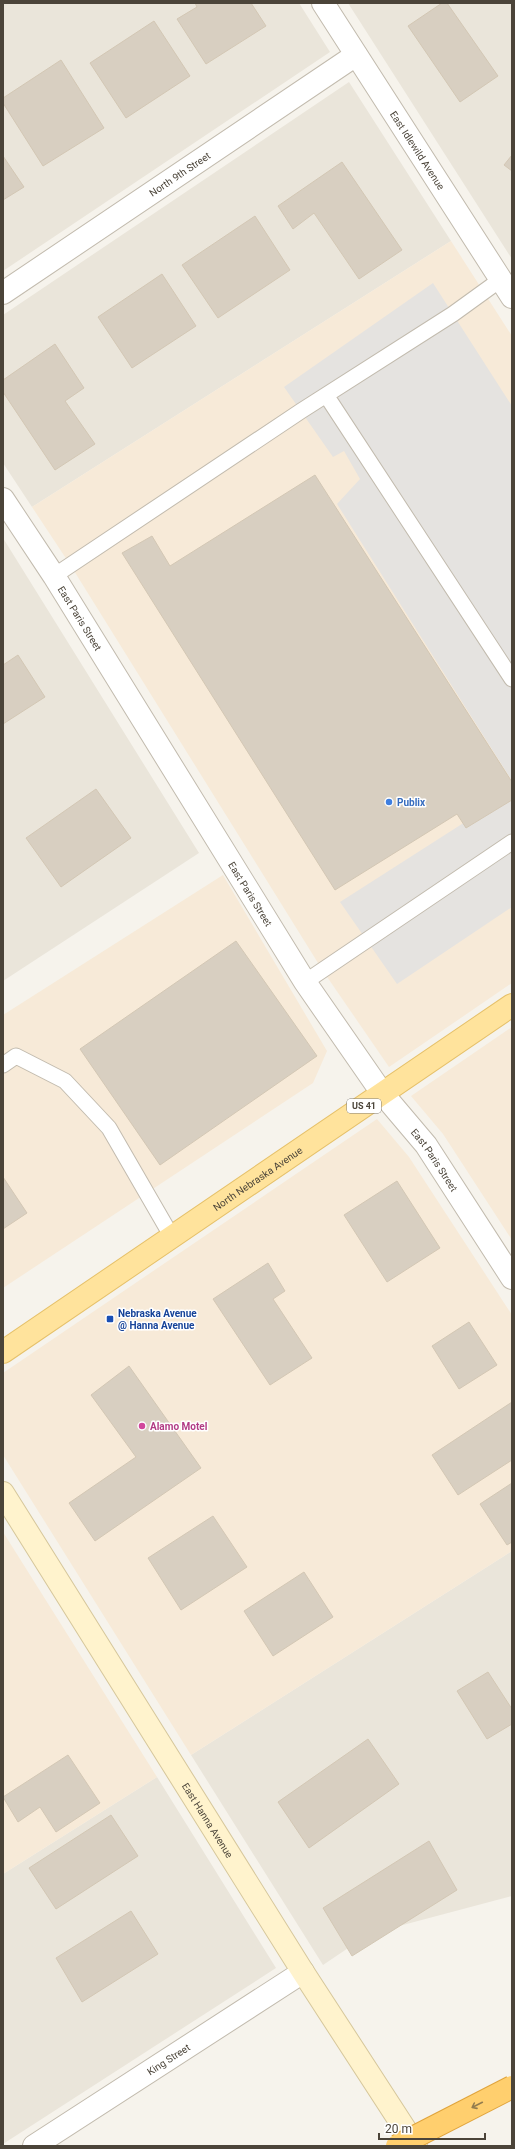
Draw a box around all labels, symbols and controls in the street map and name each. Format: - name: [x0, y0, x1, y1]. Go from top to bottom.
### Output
- street label: East Idlewild Avenue: [388, 109, 447, 192]
- street label: North 9th Street: [147, 150, 212, 199]
- street label: East Paris Street: [56, 584, 104, 653]
- marker: Publix: [384, 797, 394, 807]
- place label: Publix: [397, 797, 426, 808]
- street label: East Paris Street: [226, 860, 274, 928]
- road number: US 41: [347, 1099, 381, 1113]
- street label: East Paris Street: [409, 1127, 459, 1194]
- street label: North Nebraska Avenue: [211, 1145, 304, 1213]
- place label: Nebraska Avenue @ Hanna Avenue: [118, 1308, 197, 1331]
- marker: Nebraska Avenue @ Hanna Avenue: [105, 1314, 115, 1324]
- marker: Alamo Motel: [137, 1421, 147, 1431]
- place label: Alamo Motel: [150, 1421, 208, 1432]
- street label: East Hanna Avenue: [180, 1781, 235, 1860]
- street label: King Street: [145, 2042, 192, 2077]
- one-way arrow: [472, 2102, 484, 2109]
- scale bar: [379, 2115, 485, 2141]
- text: 20 m: [385, 2122, 412, 2136]

